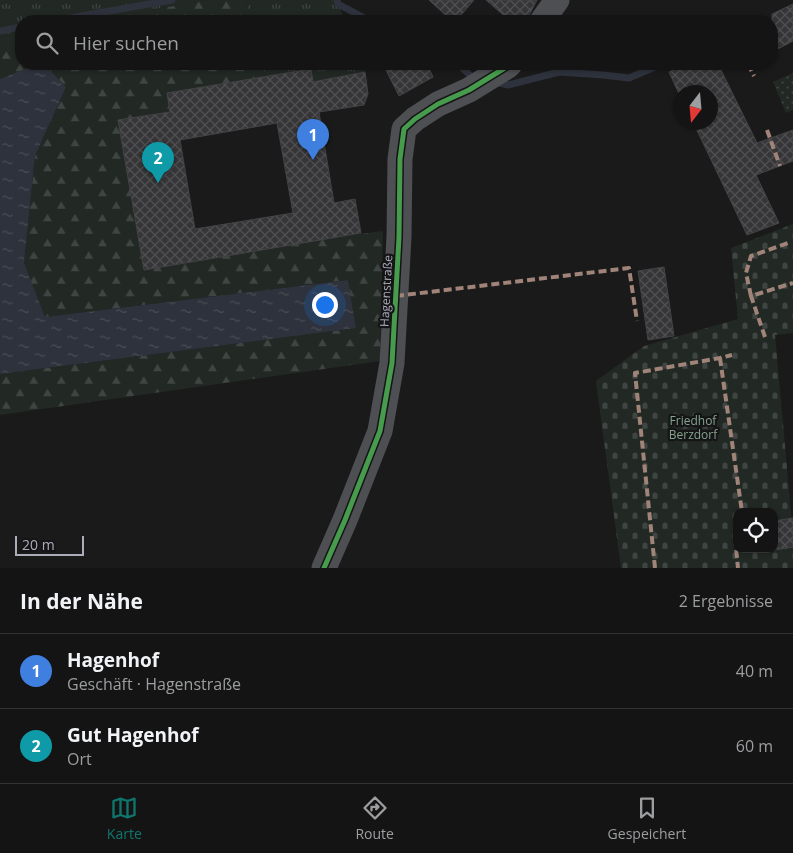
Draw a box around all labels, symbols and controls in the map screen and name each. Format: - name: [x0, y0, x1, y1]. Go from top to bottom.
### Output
- search box: [15, 15, 778, 70]
- icon: search: [33, 29, 61, 57]
- text: Hier suchen: [73, 30, 179, 56]
- north arrow: [673, 85, 718, 130]
- pin: 1: [297, 119, 329, 160]
- pin: 2: [142, 142, 174, 183]
- street label: Hagenstraße: [376, 254, 396, 327]
- your location: [312, 292, 338, 318]
- park label: Friedhof Berzdorf: [669, 412, 718, 443]
- map controls: [733, 508, 778, 553]
- button: locate: [733, 508, 778, 553]
- scale bar: [15, 533, 84, 556]
- text: 20 m: [22, 535, 55, 554]
- text: In der Nähe: [20, 587, 143, 615]
- text: 2 Ergebnisse: [679, 590, 773, 612]
- text: Hagenhof: [67, 647, 159, 673]
- text: 1: [31, 660, 41, 682]
- text: 40 m: [736, 660, 773, 682]
- text: Geschäft · Hagenstraße: [67, 673, 241, 695]
- text: Gut Hagenhof: [67, 722, 199, 748]
- text: 2: [31, 735, 41, 757]
- text: 60 m: [736, 735, 773, 757]
- text: Ort: [67, 748, 92, 770]
- tab: Karte: [107, 794, 142, 843]
- tab: Route: [355, 794, 394, 843]
- tab: Gespeichert: [608, 794, 686, 843]

